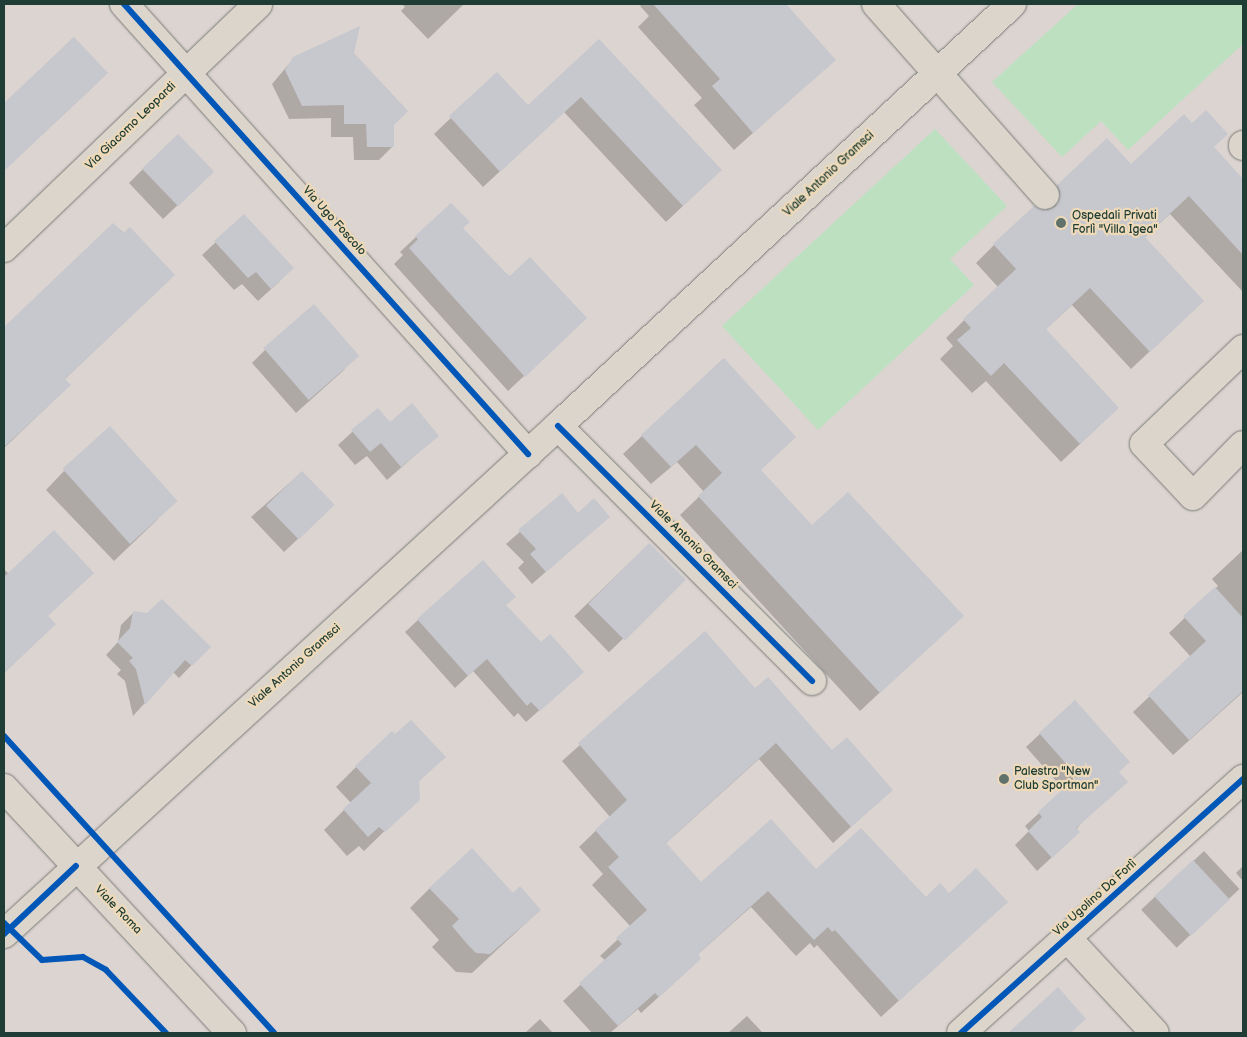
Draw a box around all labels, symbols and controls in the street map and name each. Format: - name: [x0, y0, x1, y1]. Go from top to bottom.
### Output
- street label: Via Giacomo Leopardi: [83, 79, 179, 173]
- street label: Viale Antonio Gramsci: [781, 128, 877, 220]
- street label: Via Ugo Foscolo: [299, 183, 369, 259]
- place label: Ospedali Privati Forlì "Villa Igea": [1072, 209, 1158, 237]
- marker: Ospedali Privati Forlì "Villa Igea": [1054, 216, 1068, 230]
- street label: Viale Antonio Gramsci: [646, 498, 740, 592]
- street label: Viale Antonio Gramsci: [246, 621, 344, 711]
- place label: Palestra "New Club Sportman": [1014, 765, 1099, 793]
- marker: Palestra "New Club Sportman": [998, 773, 1010, 785]
- street label: Via Ugolino Da Forlì: [1050, 857, 1140, 939]
- street label: Viale Roma: [91, 883, 145, 937]

